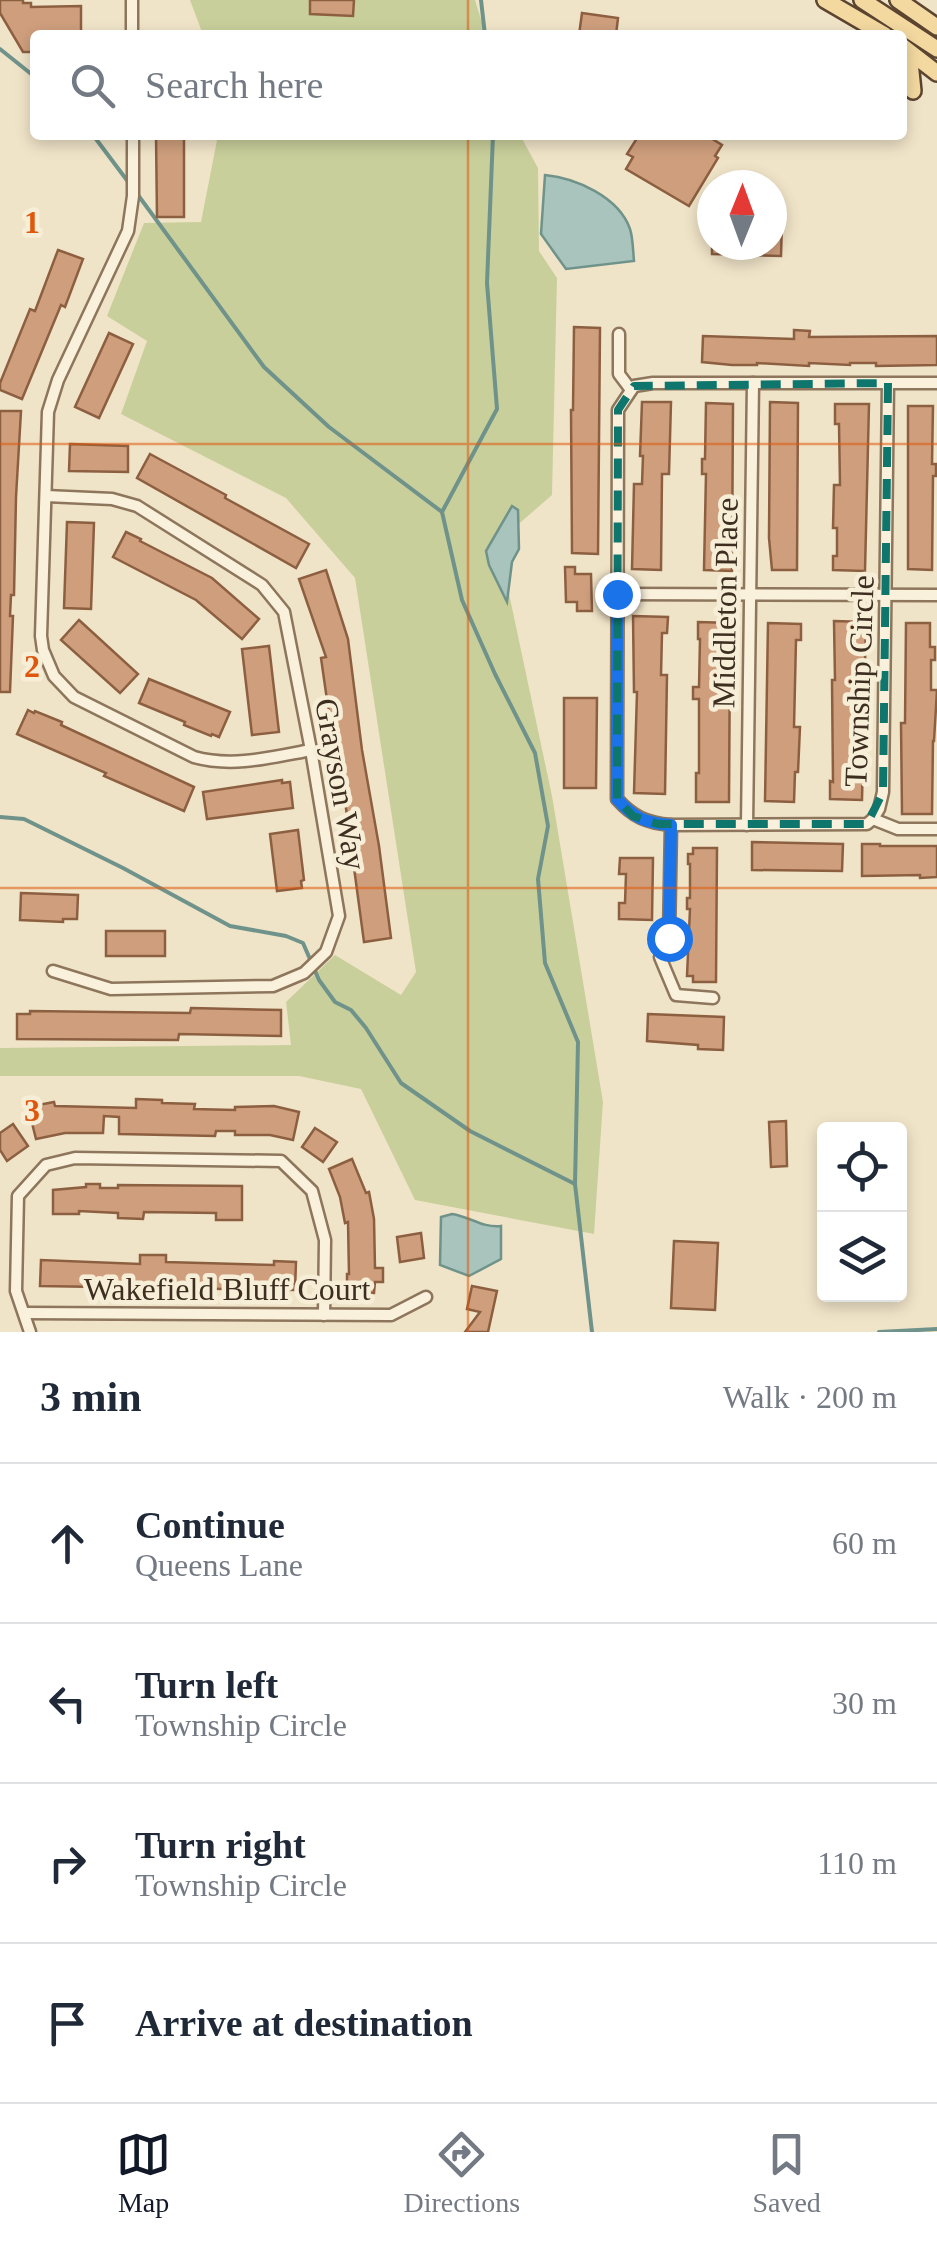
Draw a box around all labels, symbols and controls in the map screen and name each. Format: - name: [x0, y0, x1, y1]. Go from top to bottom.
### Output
- search box: [30, 30, 907, 140]
- icon: search: [65, 58, 120, 113]
- text: Search here: [145, 64, 323, 106]
- north arrow: [697, 170, 787, 260]
- text: 1: [24, 204, 40, 240]
- street label: Middleton Place: [705, 497, 745, 709]
- route end: [595, 572, 641, 618]
- street label: Township Circle: [837, 574, 881, 788]
- text: 2: [24, 648, 40, 684]
- street label: Grayson Way: [308, 695, 374, 873]
- route start: [647, 916, 693, 962]
- text: 3: [24, 1092, 40, 1128]
- map controls: [817, 1122, 907, 1302]
- button: locate: [817, 1122, 907, 1212]
- button: layers: [817, 1212, 907, 1302]
- street label: Wakefield Bluff Court: [84, 1271, 370, 1307]
- text: 3 min: [40, 1374, 142, 1420]
- text: Walk · 200 m: [723, 1379, 897, 1415]
- text: Continue: [135, 1504, 285, 1546]
- icon: ahead: [40, 1516, 95, 1571]
- text: 60 m: [832, 1525, 897, 1561]
- text: Queens Lane: [135, 1547, 303, 1583]
- text: Turn left: [135, 1664, 278, 1706]
- icon: left: [40, 1676, 95, 1731]
- text: 30 m: [832, 1685, 897, 1721]
- text: Township Circle: [135, 1707, 347, 1743]
- text: Turn right: [135, 1824, 306, 1866]
- icon: right: [40, 1836, 95, 1891]
- text: 110 m: [817, 1845, 897, 1881]
- text: Township Circle: [135, 1867, 347, 1903]
- icon: arrive: [40, 1996, 95, 2051]
- text: Arrive at destination: [135, 2002, 473, 2044]
- tab: Map: [116, 2127, 171, 2219]
- tab: Directions: [403, 2127, 520, 2219]
- tab: Saved: [752, 2127, 821, 2219]

